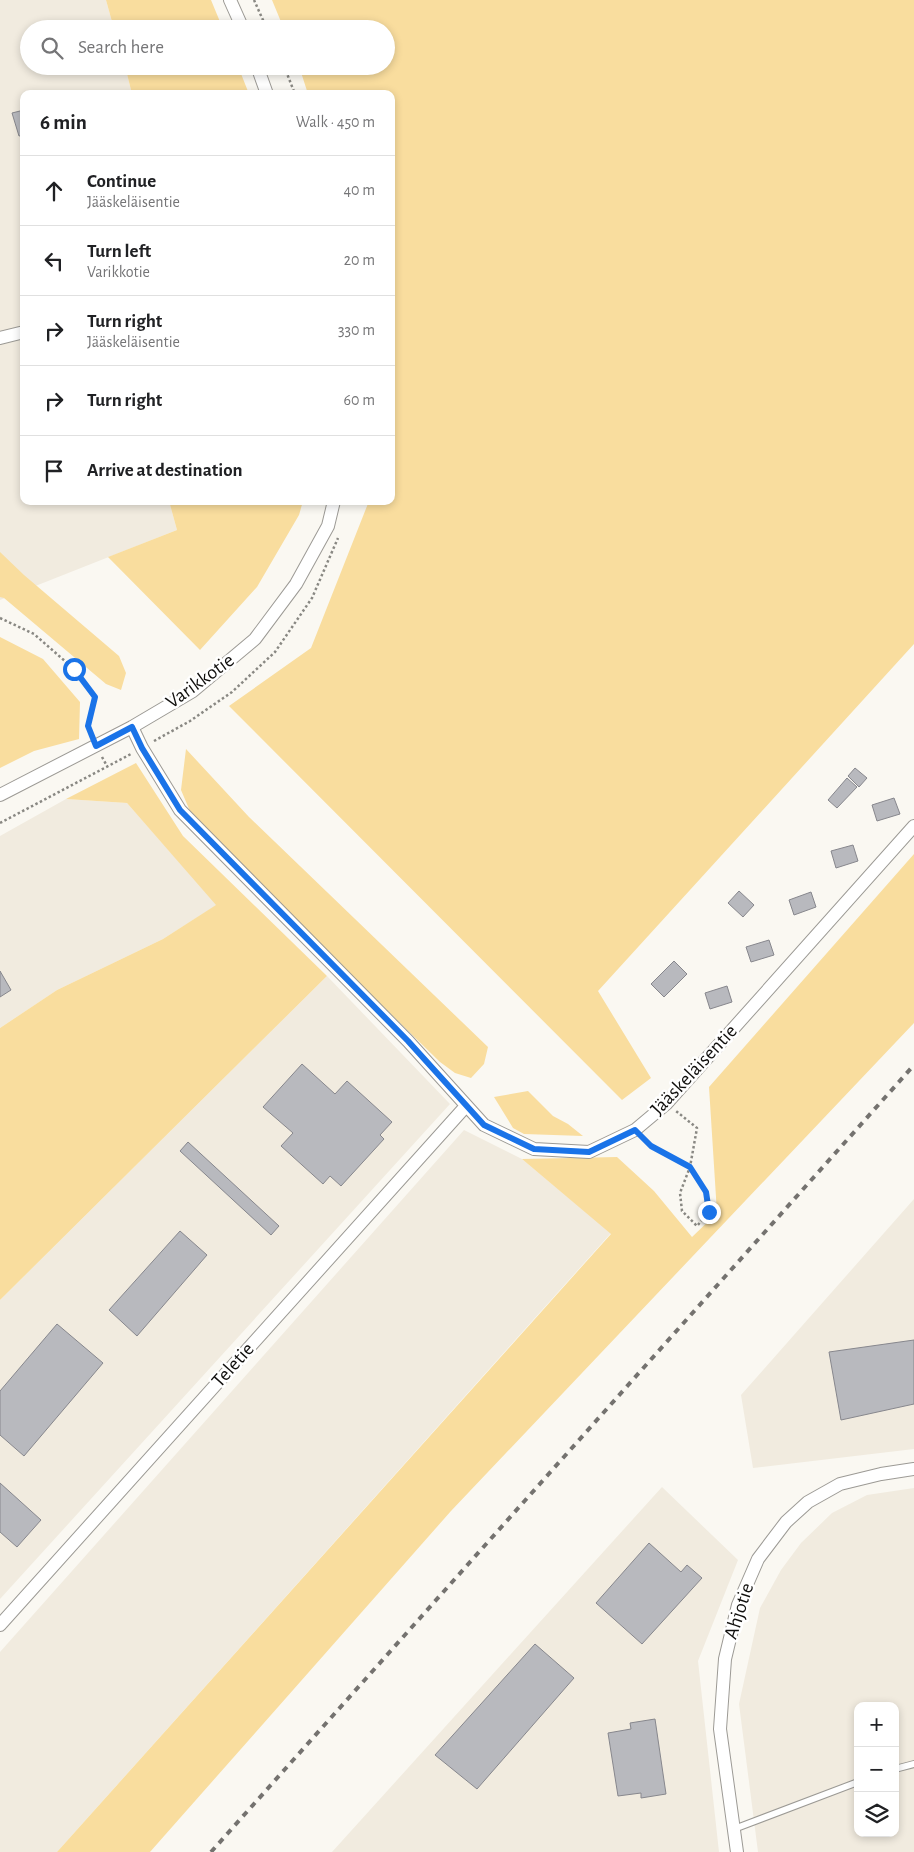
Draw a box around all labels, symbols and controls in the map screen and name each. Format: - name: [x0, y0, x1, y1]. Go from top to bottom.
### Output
- search box: [20, 20, 395, 75]
- icon: search: [38, 34, 66, 62]
- text: Search here: [78, 38, 164, 57]
- text: 6 min: [40, 112, 87, 133]
- text: Walk · 450 m: [296, 114, 375, 130]
- text: Continue: [87, 172, 156, 191]
- icon: ahead: [40, 177, 68, 205]
- text: 40 m: [343, 182, 375, 198]
- text: Jääskeläisentie: [87, 194, 180, 210]
- text: Turn left: [87, 242, 151, 261]
- icon: left: [40, 247, 68, 275]
- text: 20 m: [344, 252, 375, 268]
- text: Varikkotie: [87, 264, 150, 280]
- text: Turn right: [87, 312, 162, 331]
- icon: right: [40, 317, 68, 345]
- text: 330 m: [338, 322, 375, 338]
- text: Jääskeläisentie: [87, 334, 180, 350]
- icon: right: [40, 387, 68, 415]
- text: Turn right: [87, 391, 162, 410]
- text: 60 m: [344, 392, 375, 408]
- icon: arrive: [40, 457, 68, 485]
- text: Arrive at destination: [87, 461, 243, 480]
- street label: Varikkotie: [162, 650, 238, 712]
- route start: [63, 658, 86, 681]
- street label: Jääskeläisentie: [647, 1021, 741, 1119]
- route end: [698, 1201, 721, 1224]
- street label: Teletie: [208, 1339, 258, 1391]
- street label: Ahjotie: [721, 1581, 757, 1641]
- map controls: [854, 1702, 899, 1837]
- button: +: [854, 1702, 899, 1747]
- button: −: [854, 1747, 899, 1792]
- button: layers: [854, 1792, 899, 1837]

